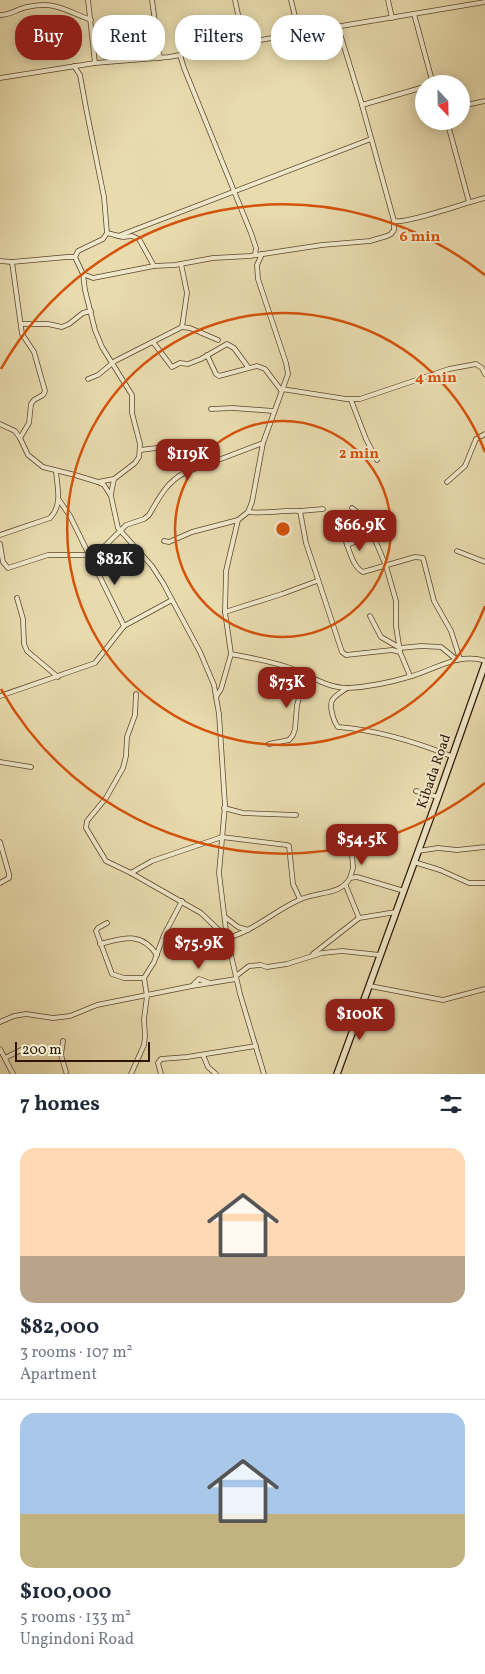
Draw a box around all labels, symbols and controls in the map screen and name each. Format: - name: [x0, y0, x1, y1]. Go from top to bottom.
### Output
- chip: Buy: [15, 15, 82, 60]
- chip: Rent: [92, 15, 165, 60]
- chip: Filters: [175, 15, 261, 60]
- chip: New: [271, 15, 343, 60]
- north arrow: [415, 75, 470, 130]
- map controls: [415, 75, 470, 130]
- text: 6 min: [400, 227, 441, 248]
- text: 4 min: [415, 368, 457, 389]
- pin: $119K: [153, 438, 223, 481]
- text: $119K: [167, 444, 209, 466]
- text: 2 min: [339, 444, 379, 465]
- pin: $66.9K: [319, 510, 401, 552]
- text: $66.9K: [334, 515, 386, 537]
- centre of rings: [274, 520, 292, 538]
- pin: $82K: [85, 544, 145, 586]
- text: $82K: [96, 549, 134, 571]
- pin: $73K: [257, 666, 317, 709]
- text: $73K: [269, 672, 305, 694]
- street label: Kibada Road: [413, 732, 456, 811]
- pin: $54.5K: [321, 824, 403, 866]
- text: $54.5K: [337, 829, 387, 851]
- pin: $75.9K: [158, 928, 240, 970]
- text: $75.9K: [174, 933, 224, 955]
- pin: $100K: [325, 998, 395, 1041]
- text: $100K: [337, 1004, 383, 1026]
- scale bar: [15, 1039, 150, 1062]
- text: 200 m: [22, 1041, 62, 1060]
- text: 7 homes: [20, 1090, 100, 1119]
- icon: filters: [437, 1090, 465, 1118]
- icon: home: [198, 1180, 288, 1270]
- text: $82,000: [20, 1313, 99, 1342]
- text: 3 rooms · 107 m²: [20, 1342, 133, 1364]
- text: Apartment: [20, 1364, 97, 1386]
- icon: home: [198, 1446, 288, 1536]
- text: $100,000: [20, 1578, 112, 1607]
- text: 5 rooms · 133 m²: [20, 1607, 131, 1629]
- text: Ungindoni Road: [20, 1629, 134, 1651]

